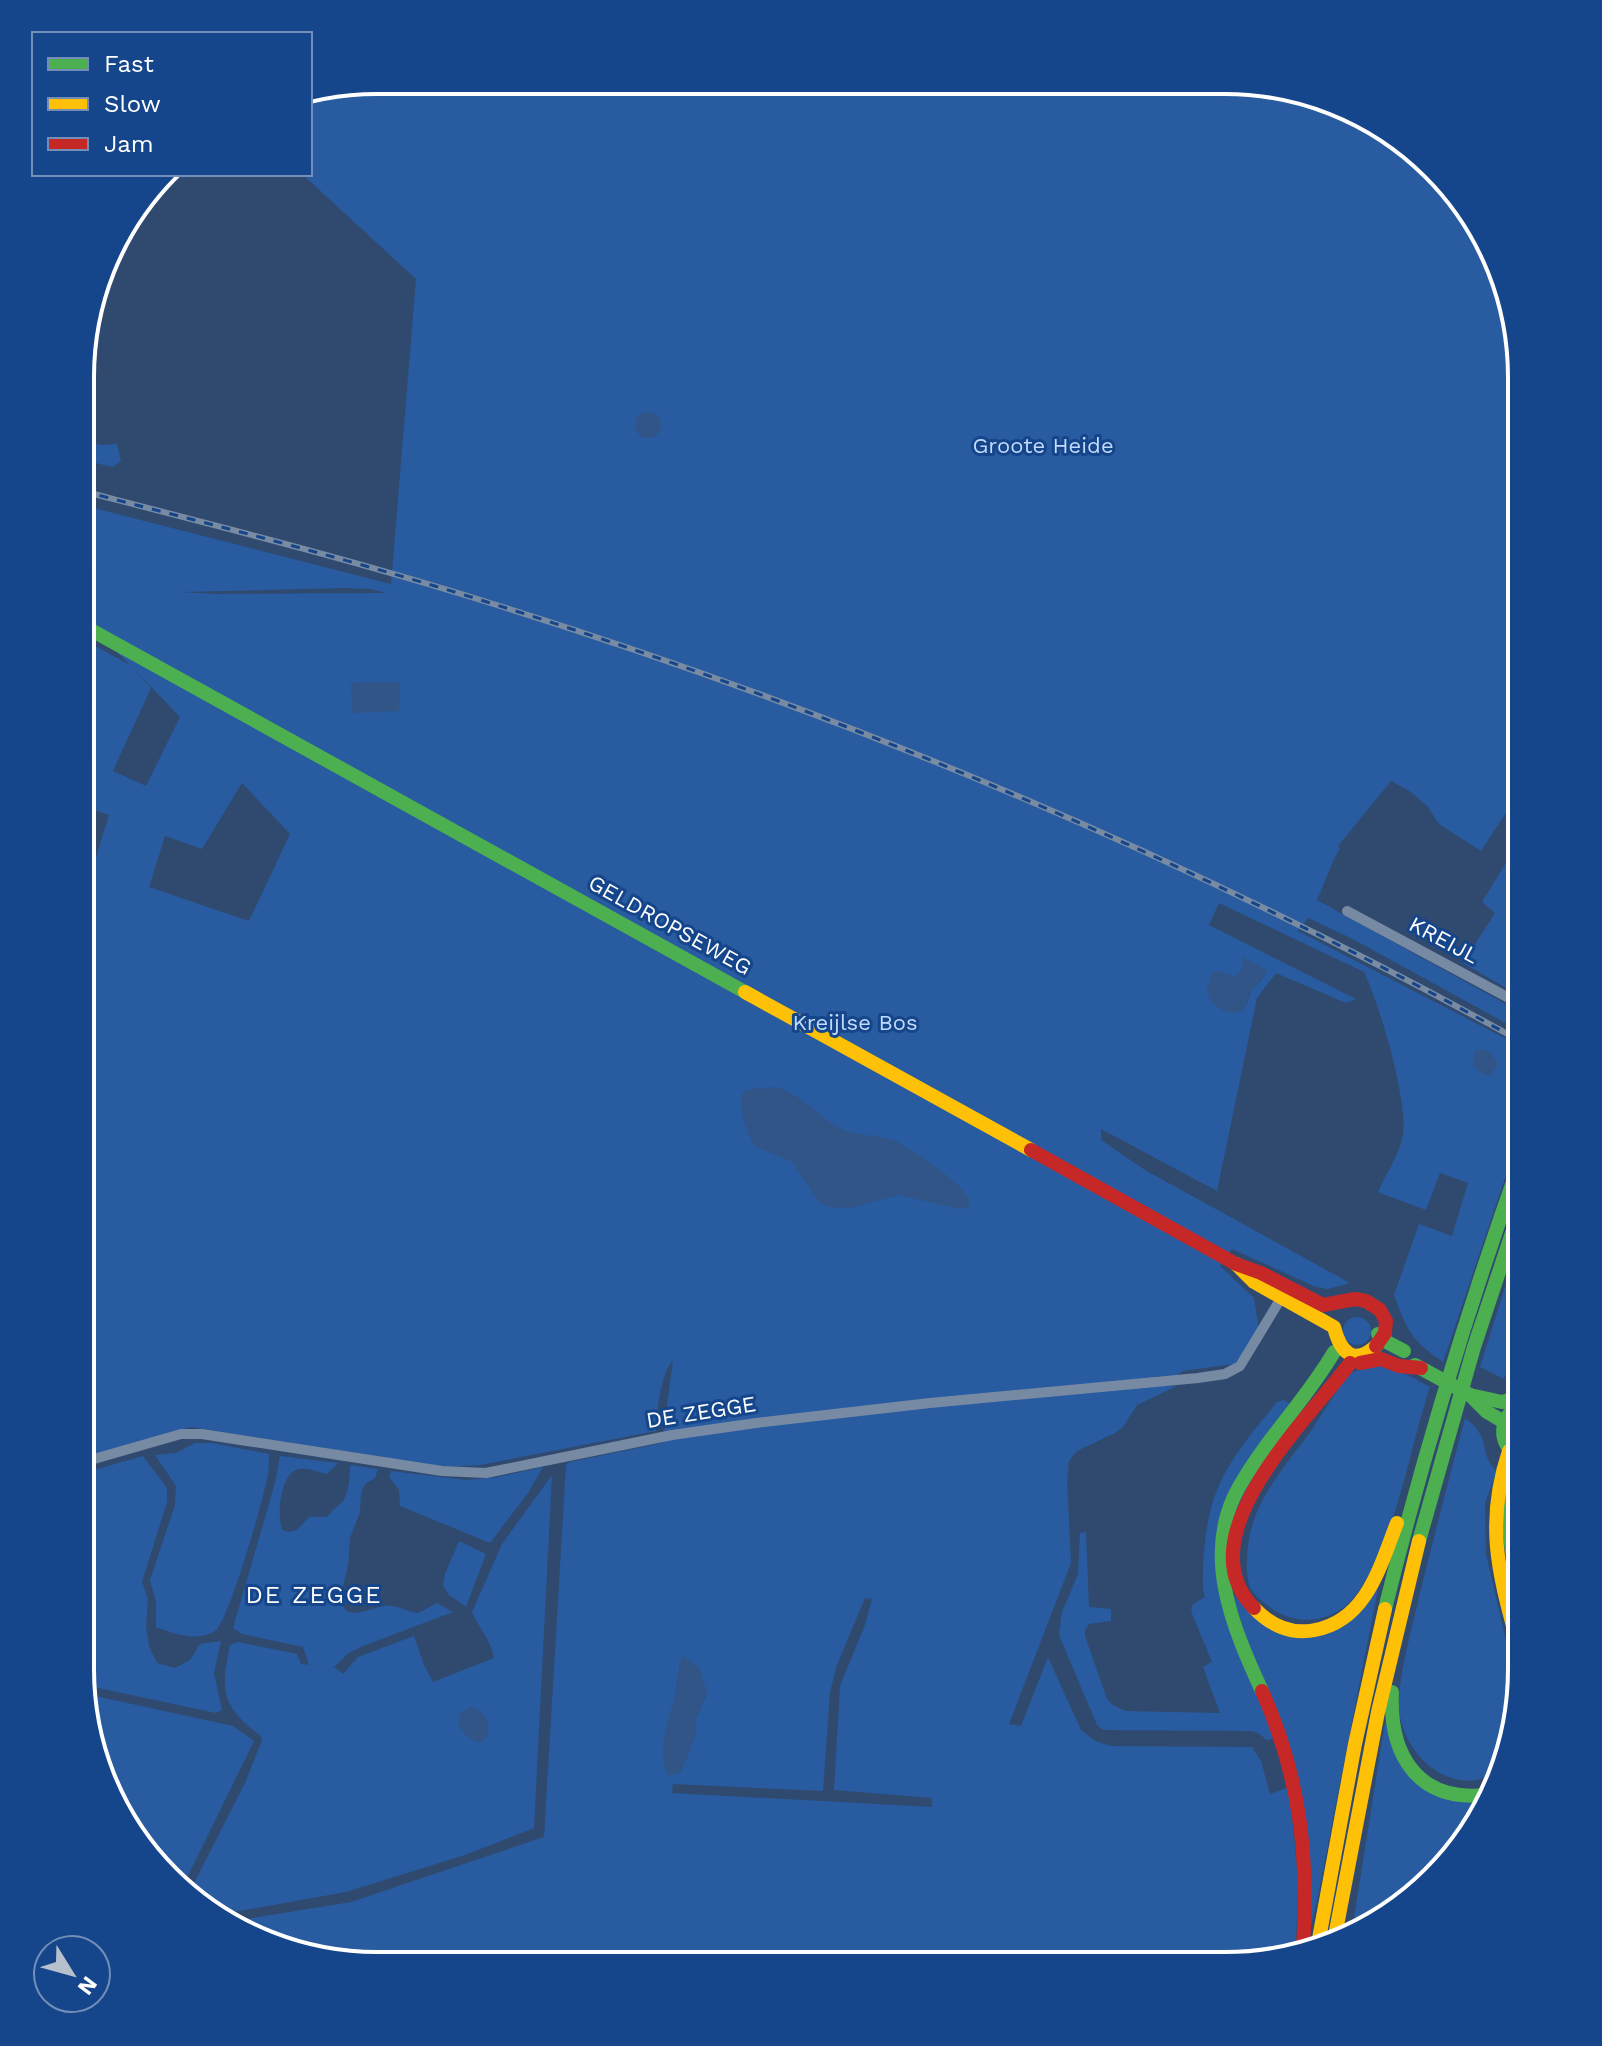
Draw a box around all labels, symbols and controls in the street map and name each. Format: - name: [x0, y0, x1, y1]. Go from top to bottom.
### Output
- legend: [32, 32, 312, 176]
- text: Fast: [104, 50, 154, 78]
- text: Slow: [104, 90, 161, 118]
- text: Jam: [104, 130, 154, 158]
- park label: Groote Heide: [972, 433, 1114, 458]
- street label: GELDROPSEWEG: [584, 870, 756, 980]
- street label: KREIJL: [1405, 911, 1483, 969]
- park label: Kreijlse Bos: [792, 1010, 918, 1035]
- street label: DE ZEGGE: [644, 1391, 758, 1433]
- district label: DE ZEGGE: [246, 1581, 382, 1609]
- north arrow: [32, 1934, 112, 2014]
- text: N: [73, 1972, 102, 2000]

